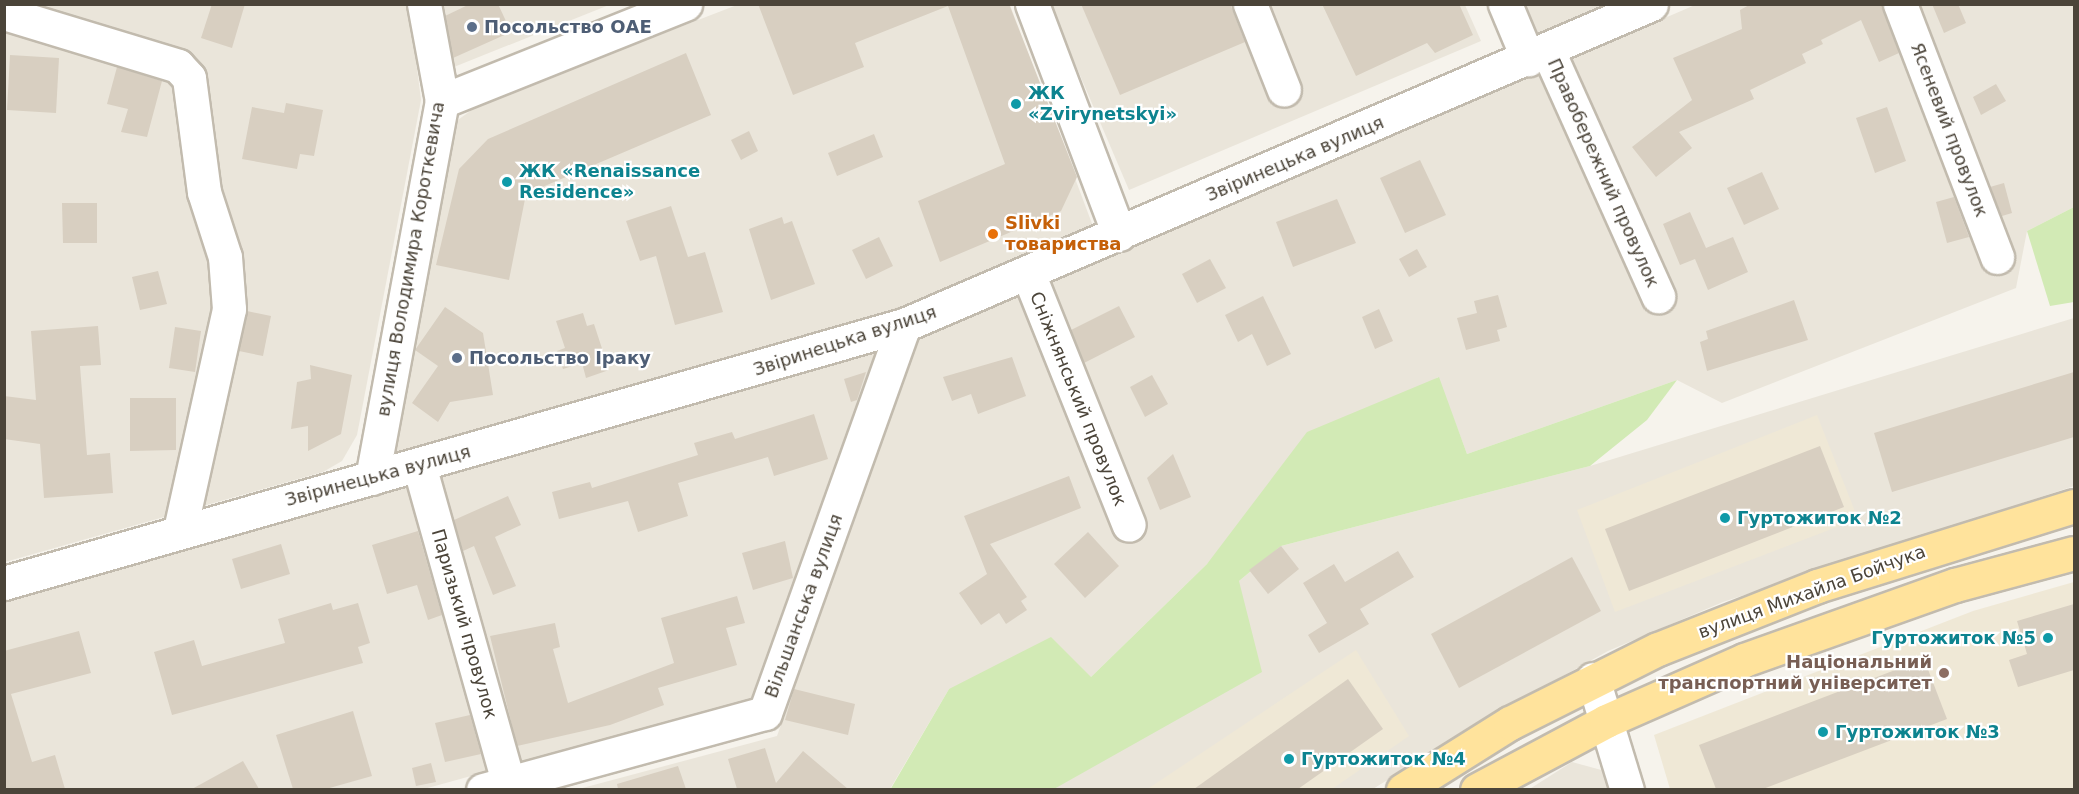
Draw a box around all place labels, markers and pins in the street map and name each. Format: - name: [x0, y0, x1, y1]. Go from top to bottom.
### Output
- place label: Посольство ОАЕ: [484, 16, 652, 38]
- marker: Посольство ОАЕ: [465, 20, 479, 34]
- place label: ЖК «Zvirynetskyi»: [1028, 83, 1177, 125]
- marker: ЖК «Zvirynetskyi»: [1009, 97, 1023, 111]
- place label: ЖК «Renaissance Residence»: [519, 161, 700, 204]
- marker: ЖК «Renaissance Residence»: [500, 175, 514, 189]
- place label: Slivki товариства: [1005, 213, 1121, 256]
- marker: Slivki товариства: [986, 227, 1000, 241]
- place label: Посольство Іраку: [469, 347, 651, 369]
- marker: Посольство Іраку: [450, 351, 464, 365]
- place label: Гуртожиток №2: [1737, 507, 1902, 529]
- marker: Гуртожиток №2: [1718, 511, 1732, 525]
- place label: Гуртожиток №5: [1871, 627, 2036, 649]
- marker: Гуртожиток №5: [2041, 631, 2055, 645]
- place label: Національний транспортний університет: [1658, 652, 1932, 694]
- marker: Національний транспортний університет: [1937, 666, 1951, 680]
- place label: Гуртожиток №3: [1835, 721, 2000, 743]
- marker: Гуртожиток №3: [1816, 725, 1830, 739]
- place label: Гуртожиток №4: [1301, 748, 1466, 770]
- marker: Гуртожиток №4: [1282, 752, 1296, 766]

